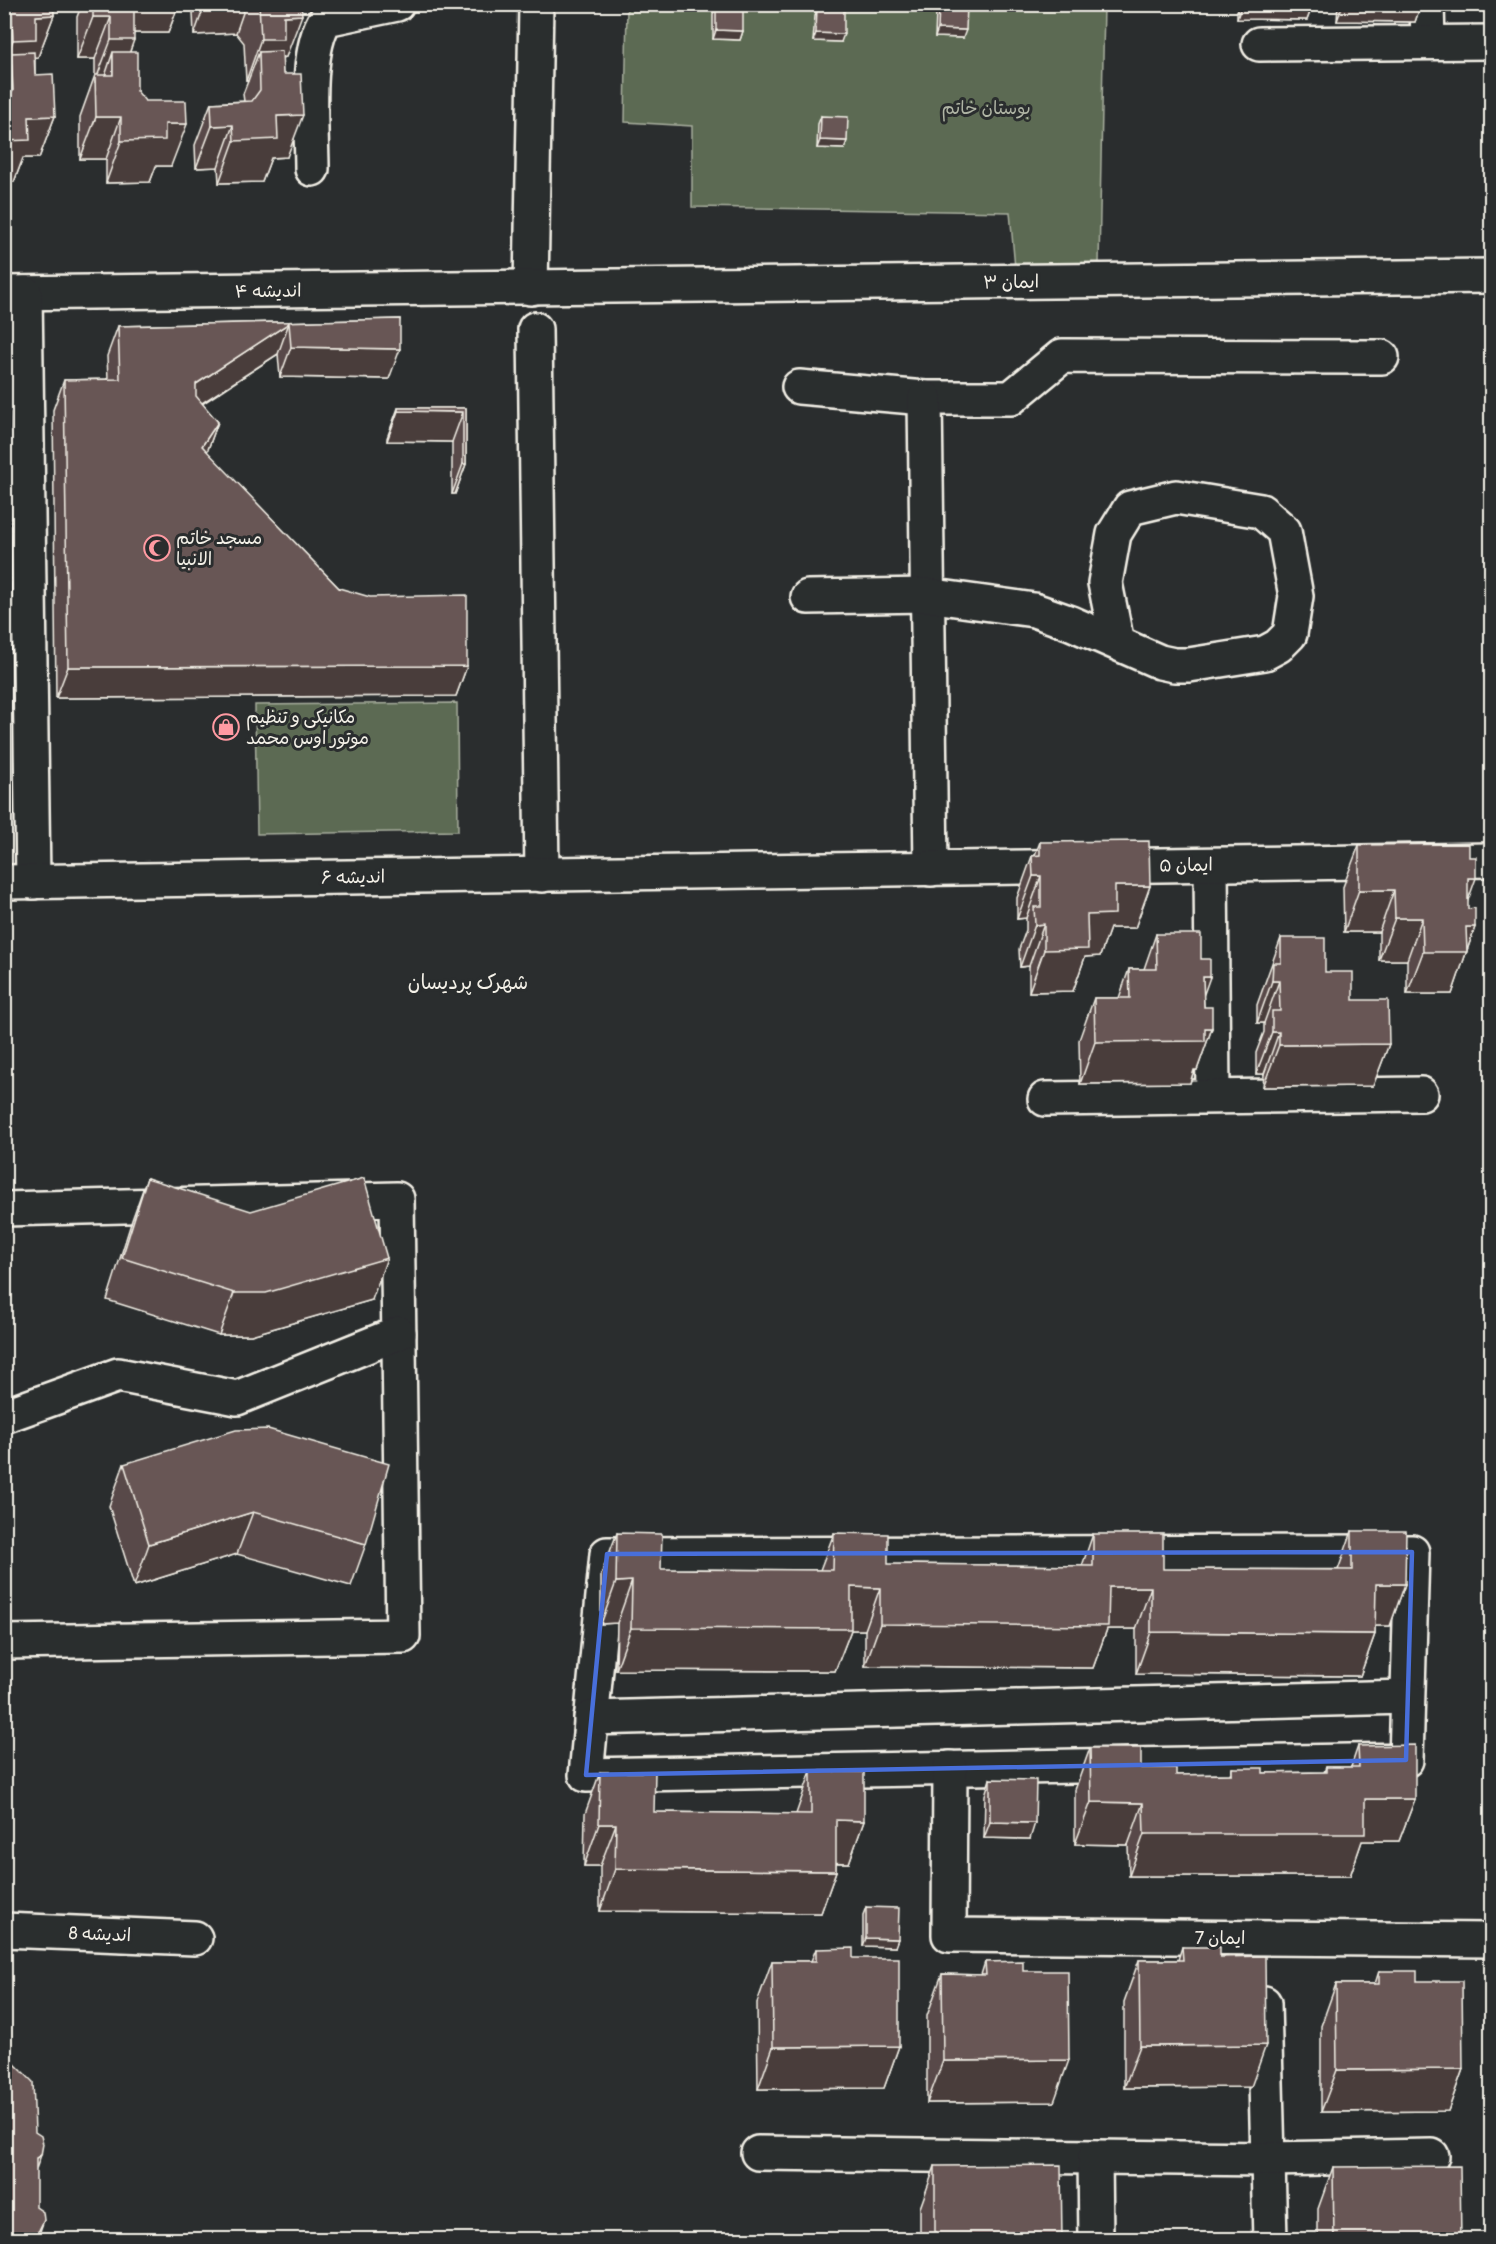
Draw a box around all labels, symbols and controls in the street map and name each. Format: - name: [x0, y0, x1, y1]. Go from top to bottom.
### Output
- park label: بوستان خاتم: [941, 97, 1031, 122]
- street label: ایمان ۳: [983, 271, 1039, 294]
- street label: انديشه ۴: [234, 279, 302, 304]
- place label: مسجد خاتم الانبیا: [176, 527, 262, 571]
- mosque icon: مسجد خاتم الانبیا: [142, 533, 172, 563]
- place label: مکانیکی و تنظیم موتور اوس محمد: [246, 706, 369, 750]
- shop icon: مکانیکی و تنظیم موتور اوس محمد: [211, 712, 241, 742]
- street label: ایمان ۵: [1159, 854, 1213, 877]
- street label: اندیشه ۶: [321, 865, 385, 890]
- district label: شهرک پردیسان: [408, 970, 528, 995]
- street label: اندیشه 8: [68, 1922, 132, 1947]
- street label: ایمان 7: [1195, 1927, 1245, 1950]

